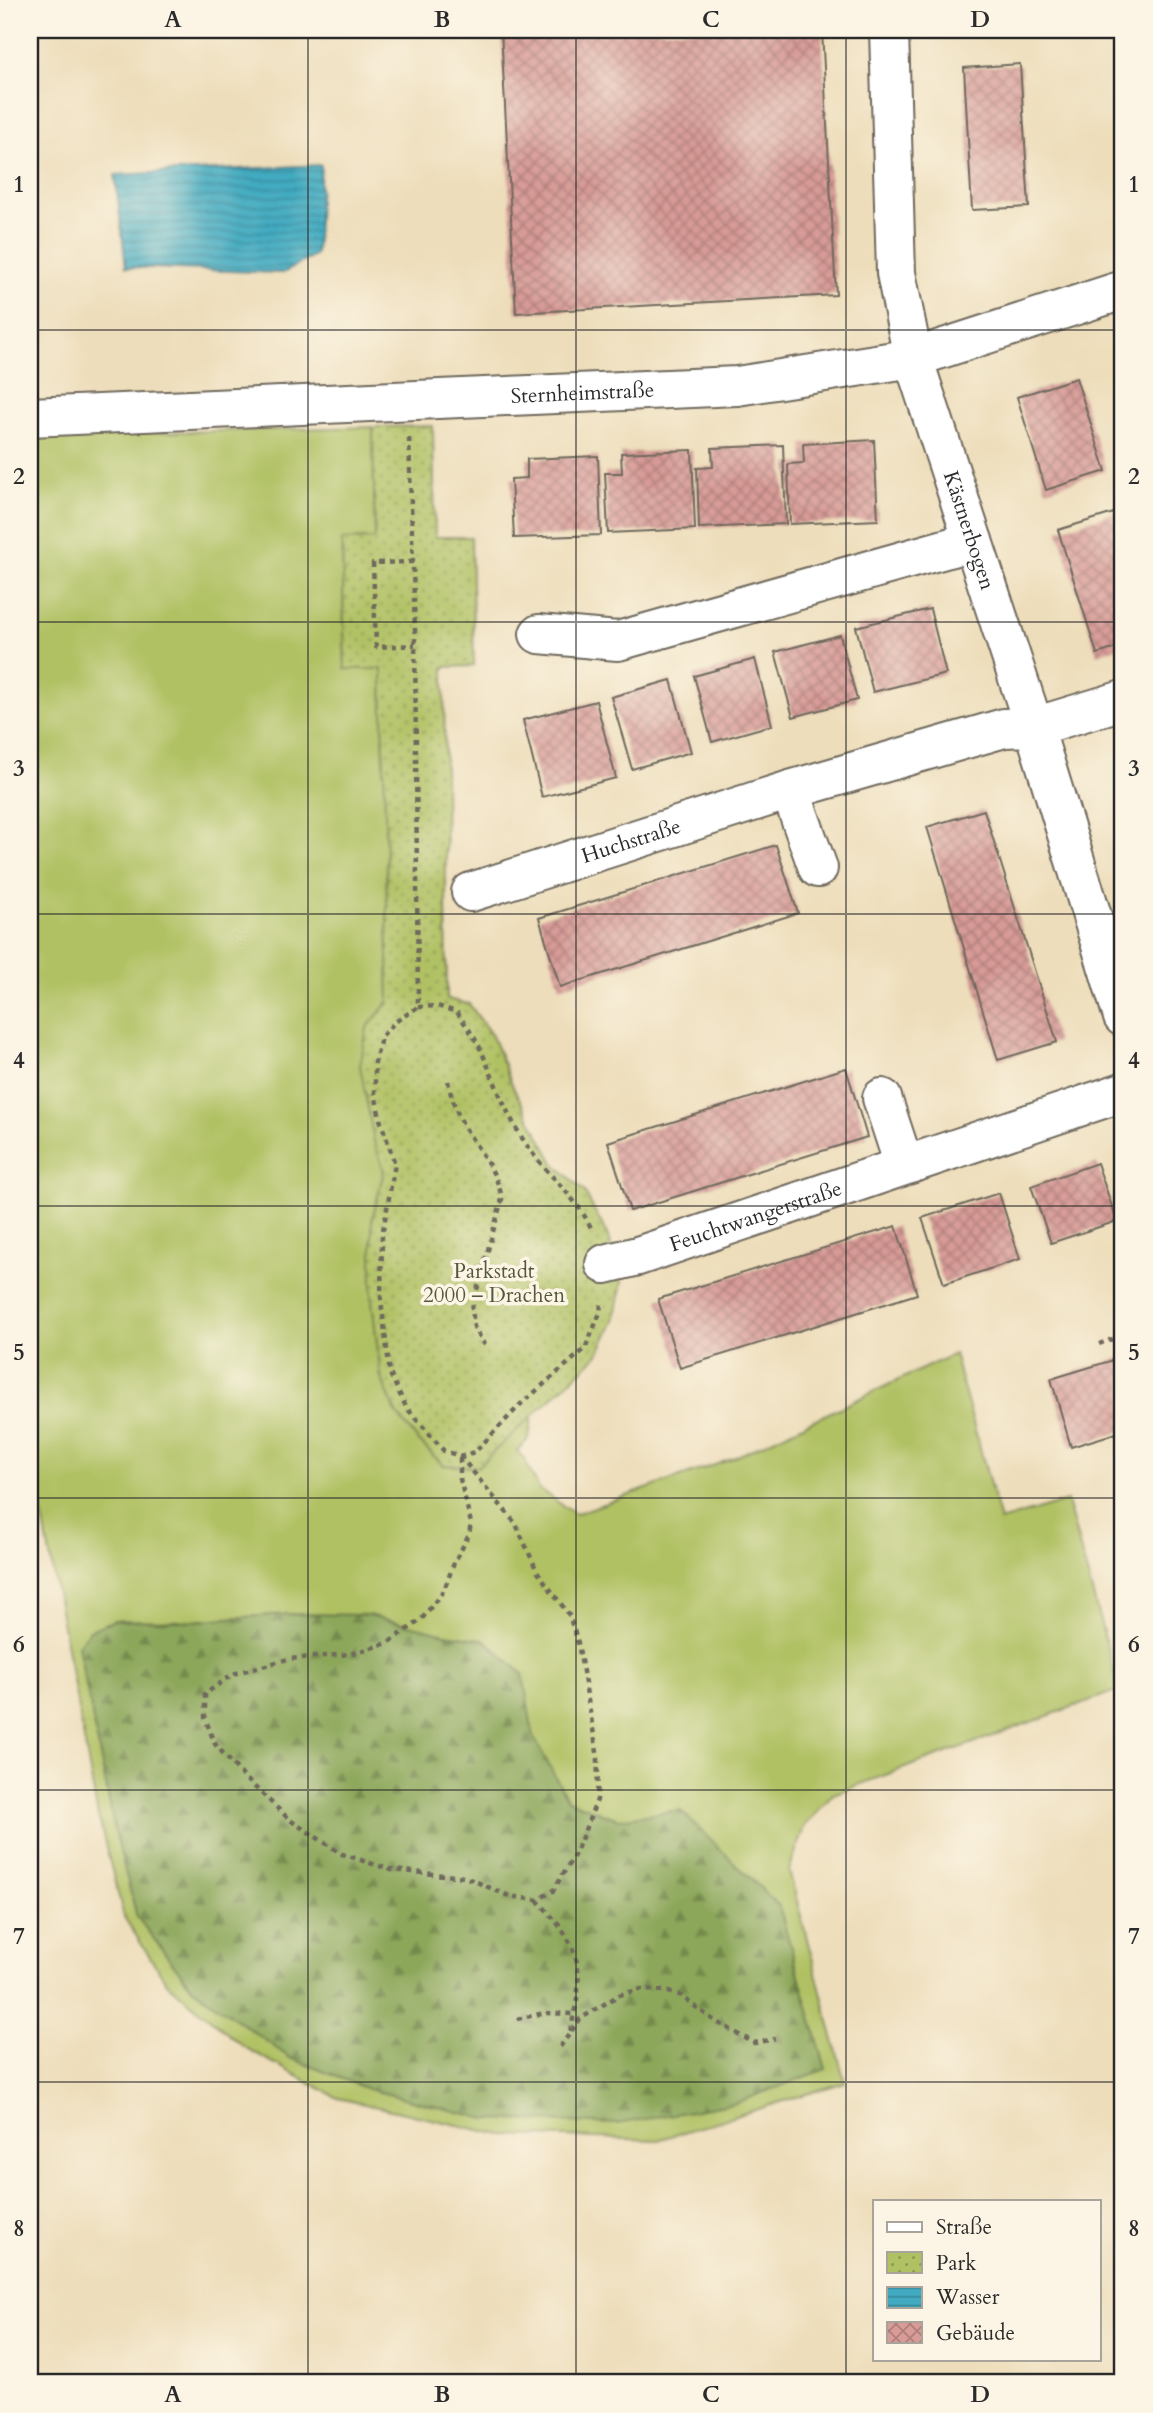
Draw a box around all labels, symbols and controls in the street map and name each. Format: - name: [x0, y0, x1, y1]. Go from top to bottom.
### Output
- text: A: [164, 4, 182, 35]
- text: B: [434, 4, 450, 35]
- text: C: [702, 4, 720, 35]
- text: D: [970, 4, 990, 35]
- text: 1: [13, 169, 25, 200]
- text: 1: [1128, 169, 1140, 200]
- street label: Sternheimstraße: [510, 376, 655, 411]
- text: 2: [13, 461, 25, 492]
- text: 2: [1128, 461, 1140, 492]
- street label: Kästnerbogen: [936, 467, 1002, 594]
- text: 3: [13, 753, 25, 784]
- text: 3: [1128, 753, 1140, 784]
- street label: Huchstraße: [578, 812, 684, 871]
- text: 4: [13, 1045, 25, 1076]
- text: 4: [1128, 1045, 1140, 1076]
- street label: Feuchtwangerstraße: [666, 1174, 846, 1259]
- park label: Parkstadt 2000 – Drachen: [423, 1257, 565, 1310]
- text: 5: [13, 1337, 25, 1368]
- text: 5: [1128, 1337, 1140, 1368]
- text: 6: [13, 1629, 25, 1660]
- text: 6: [1128, 1629, 1140, 1660]
- text: 7: [13, 1921, 25, 1952]
- text: 7: [1128, 1921, 1140, 1952]
- legend: [873, 2200, 1100, 2360]
- text: 8: [13, 2213, 25, 2244]
- text: Straße: [936, 2213, 992, 2242]
- text: 8: [1128, 2213, 1140, 2244]
- text: Park: [936, 2249, 977, 2278]
- text: Wasser: [935, 2283, 1000, 2312]
- text: Gebäude: [936, 2319, 1015, 2348]
- text: A: [164, 2379, 182, 2410]
- text: B: [434, 2379, 450, 2410]
- text: C: [702, 2379, 720, 2410]
- text: D: [970, 2379, 990, 2410]

